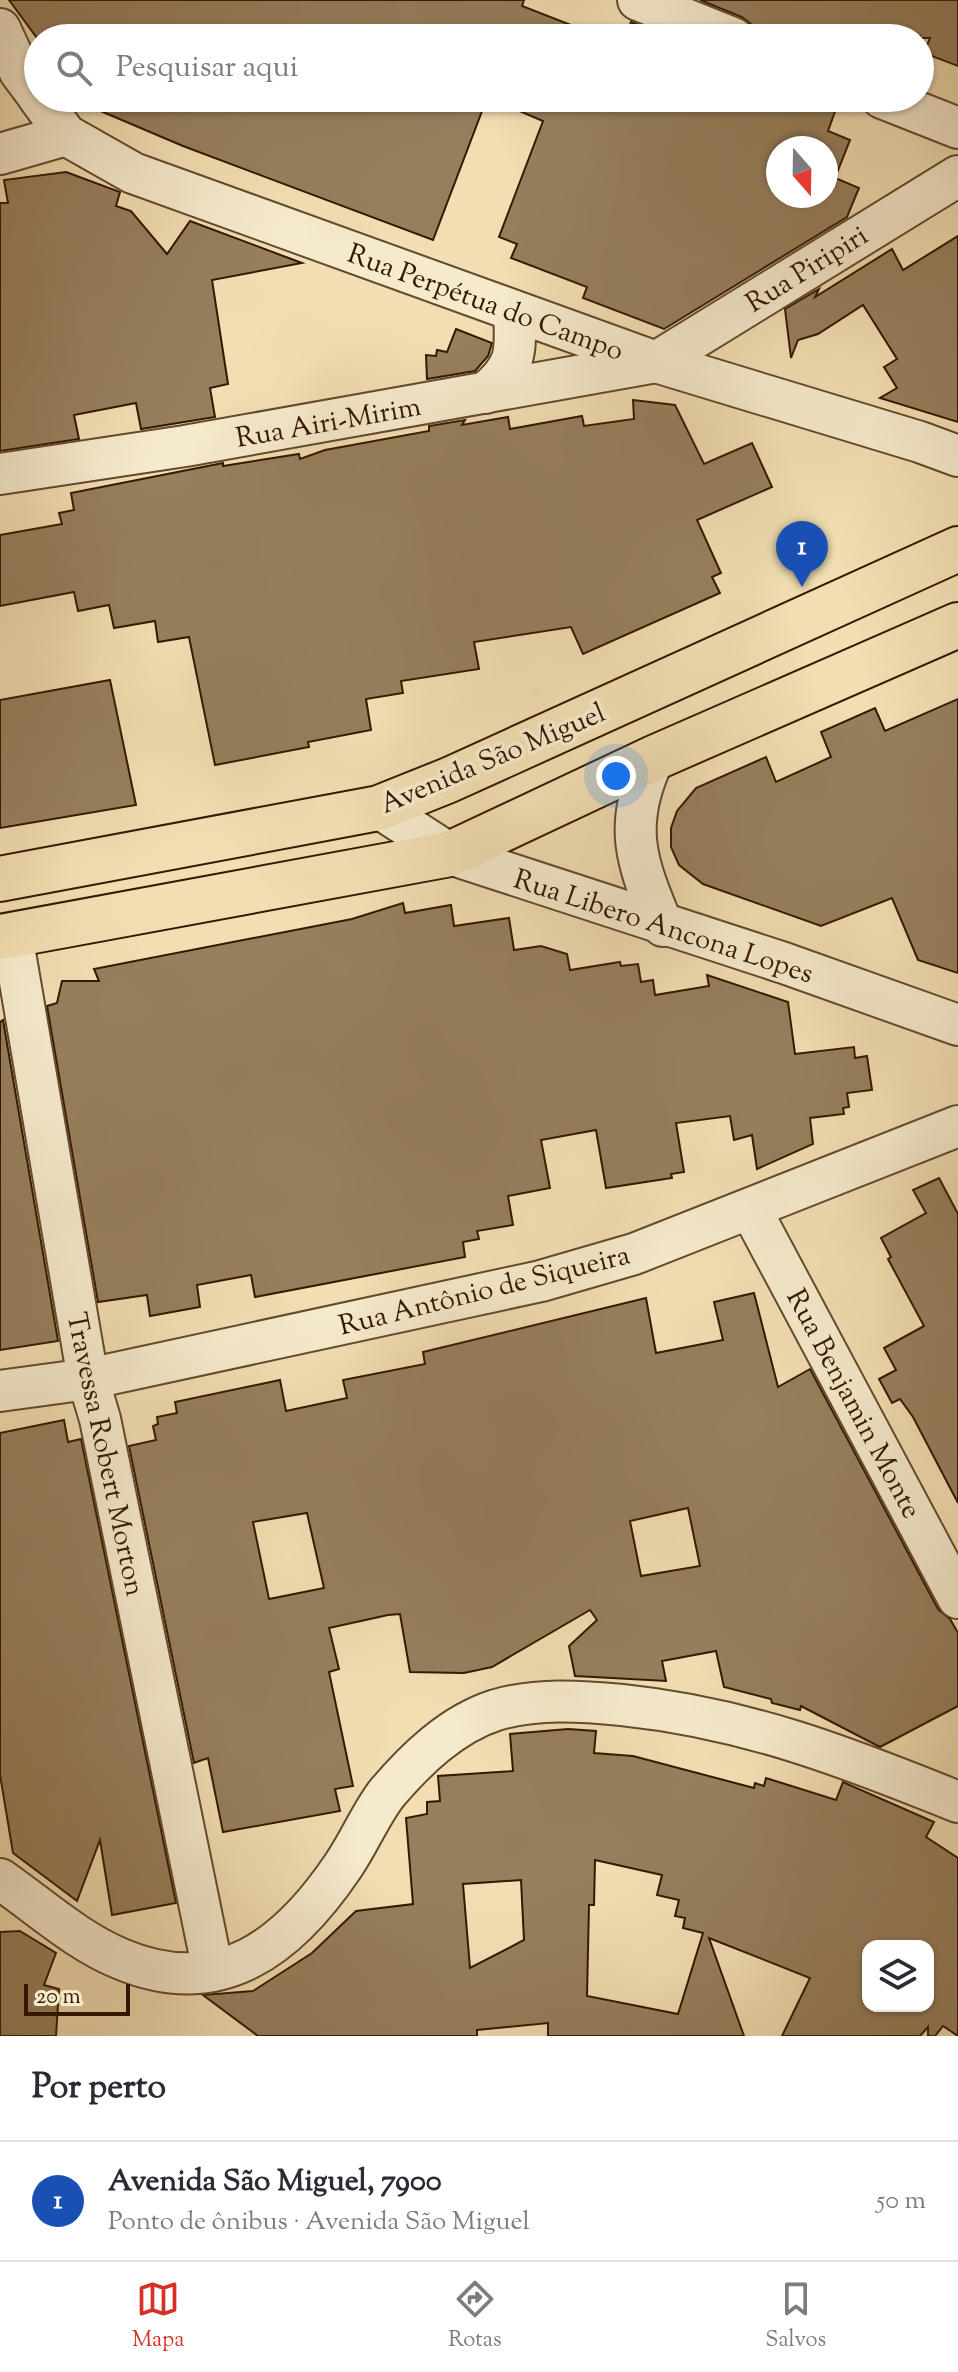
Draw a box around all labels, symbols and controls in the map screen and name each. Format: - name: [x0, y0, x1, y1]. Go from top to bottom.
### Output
- search box: [24, 24, 934, 112]
- icon: search: [52, 46, 96, 90]
- text: Pesquisar aqui: [116, 47, 298, 90]
- north arrow: [766, 136, 838, 208]
- street label: Rua Piripiri: [739, 217, 877, 324]
- street label: Rua Perpétua do Campo: [341, 235, 629, 372]
- street label: Rua Airi-Mirim: [233, 388, 424, 460]
- pin: 1: [776, 521, 828, 587]
- street label: Avenida São Miguel: [374, 694, 612, 825]
- your location: [596, 756, 636, 796]
- street label: Rua Libero Ancona Lopes: [508, 860, 818, 995]
- street label: Rua Antônio de Siqueira: [335, 1236, 635, 1347]
- street label: Rua Benjamin Monte: [775, 1282, 930, 1526]
- street label: Travessa Robert Morton: [54, 1309, 154, 1600]
- map controls: [862, 1940, 934, 2012]
- button: layers: [862, 1940, 934, 2012]
- scale bar: [24, 1980, 130, 2016]
- text: 20 m: [36, 1982, 81, 2014]
- text: Por perto: [32, 2064, 166, 2113]
- text: Avenida São Miguel, 7900: [108, 2161, 442, 2204]
- text: 1: [54, 2183, 62, 2220]
- text: 50 m: [876, 2183, 926, 2220]
- text: Ponto de ônibus · Avenida São Miguel: [108, 2204, 530, 2241]
- tab: Mapa: [132, 2277, 184, 2357]
- tab: Rotas: [448, 2277, 502, 2357]
- tab: Salvos: [765, 2277, 826, 2357]

